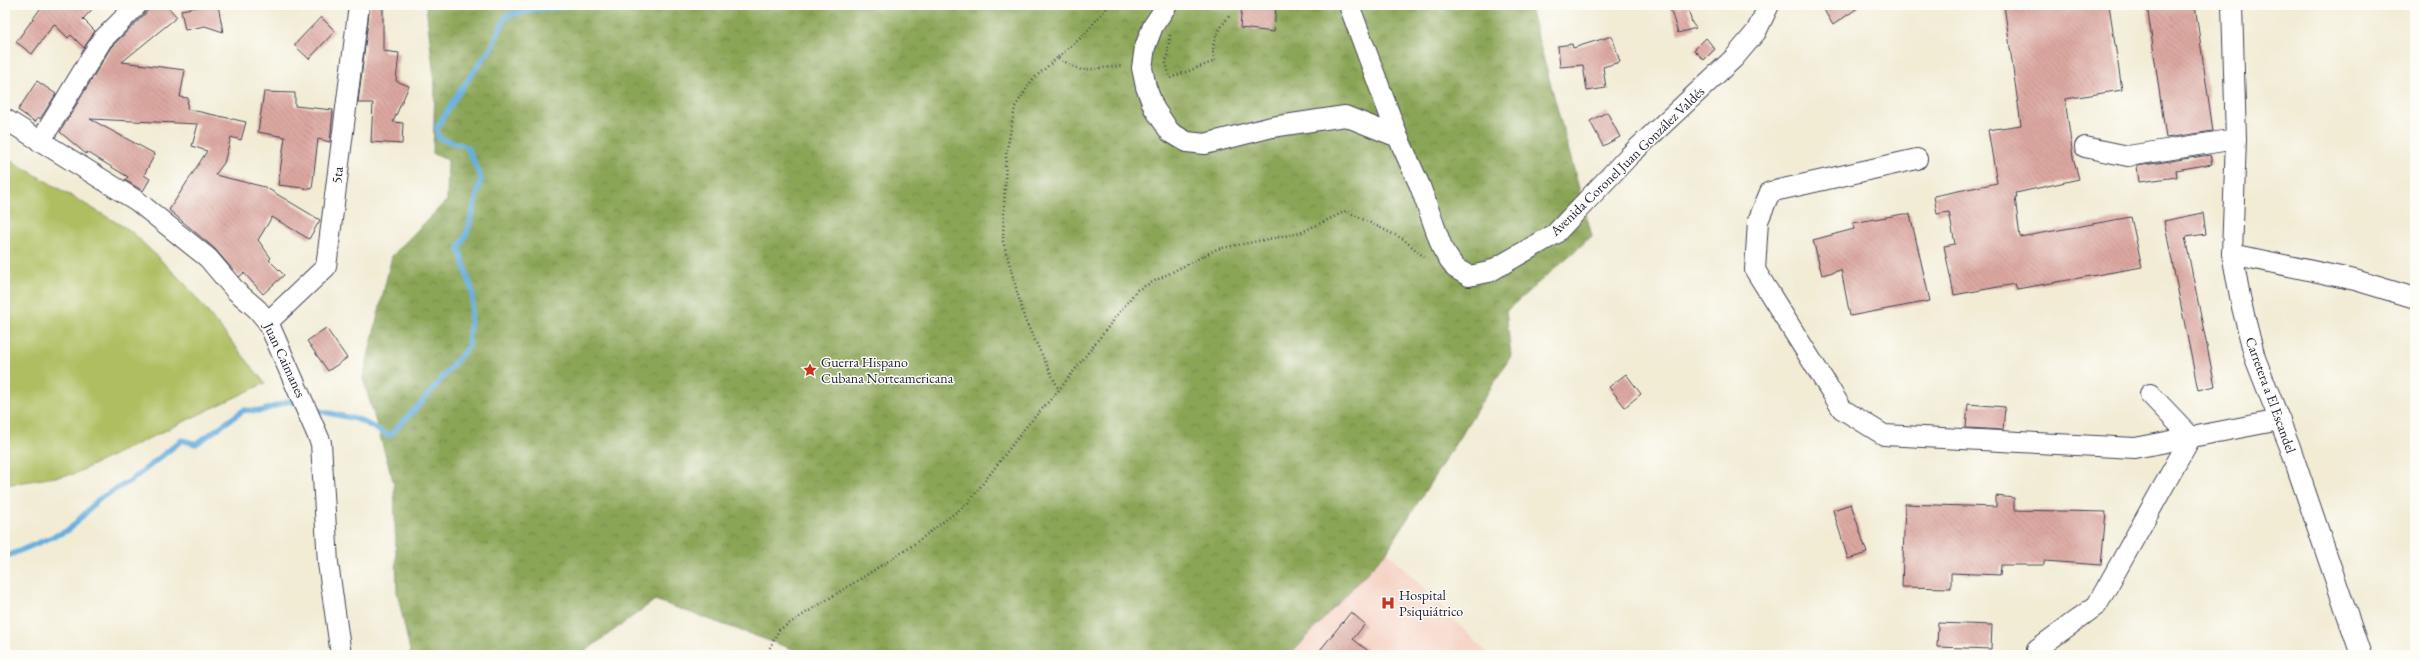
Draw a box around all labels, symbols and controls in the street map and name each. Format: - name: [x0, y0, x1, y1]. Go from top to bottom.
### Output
- street label: Avenida Coronel Juan González Valdés: [1545, 82, 1708, 240]
- street label: 5ta: [327, 165, 347, 184]
- street label: Juan Caimanes: [259, 319, 310, 401]
- street label: Carretera a El Escandel: [2242, 334, 2301, 456]
- place label: Guerra Hispano Cubana Norteamericana: [821, 353, 954, 387]
- place icon: Guerra Hispano Cubana Norteamericana: [802, 362, 818, 378]
- place label: Hospital Psiquiátrico: [1399, 586, 1463, 620]
- hospital icon: Hospital Psiquiátrico: [1380, 595, 1396, 611]

